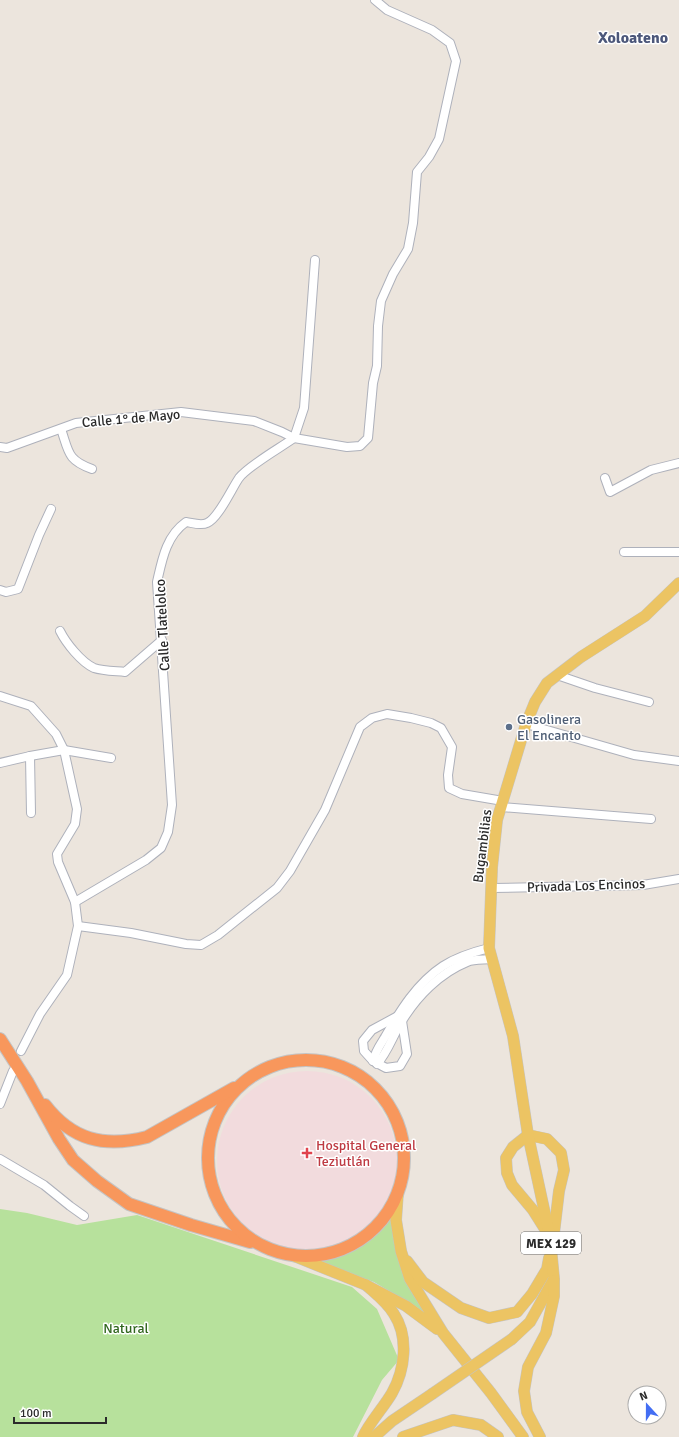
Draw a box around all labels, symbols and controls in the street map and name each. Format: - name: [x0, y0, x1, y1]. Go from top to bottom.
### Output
- district label: Xoloateno: [598, 28, 668, 48]
- street label: Calle 1° de Mayo: [81, 406, 181, 431]
- street label: Calle Tlatelolco: [152, 578, 173, 671]
- place label: Gasolinera El Encanto: [517, 711, 581, 744]
- marker: Gasolinera El Encanto: [504, 722, 514, 732]
- street label: Bugambilias: [470, 808, 495, 884]
- street label: Privada Los Encinos: [527, 875, 645, 896]
- place label: Hospital General Teziutlán: [316, 1137, 416, 1170]
- marker: Hospital General Teziutlán: [301, 1147, 313, 1159]
- road number: MEX 129: [521, 1232, 581, 1254]
- park label: Natural: [103, 1320, 149, 1337]
- north arrow: [627, 1385, 667, 1425]
- text: N: [638, 1389, 649, 1404]
- scale bar: [14, 1399, 106, 1425]
- text: 100 m: [20, 1406, 52, 1421]

